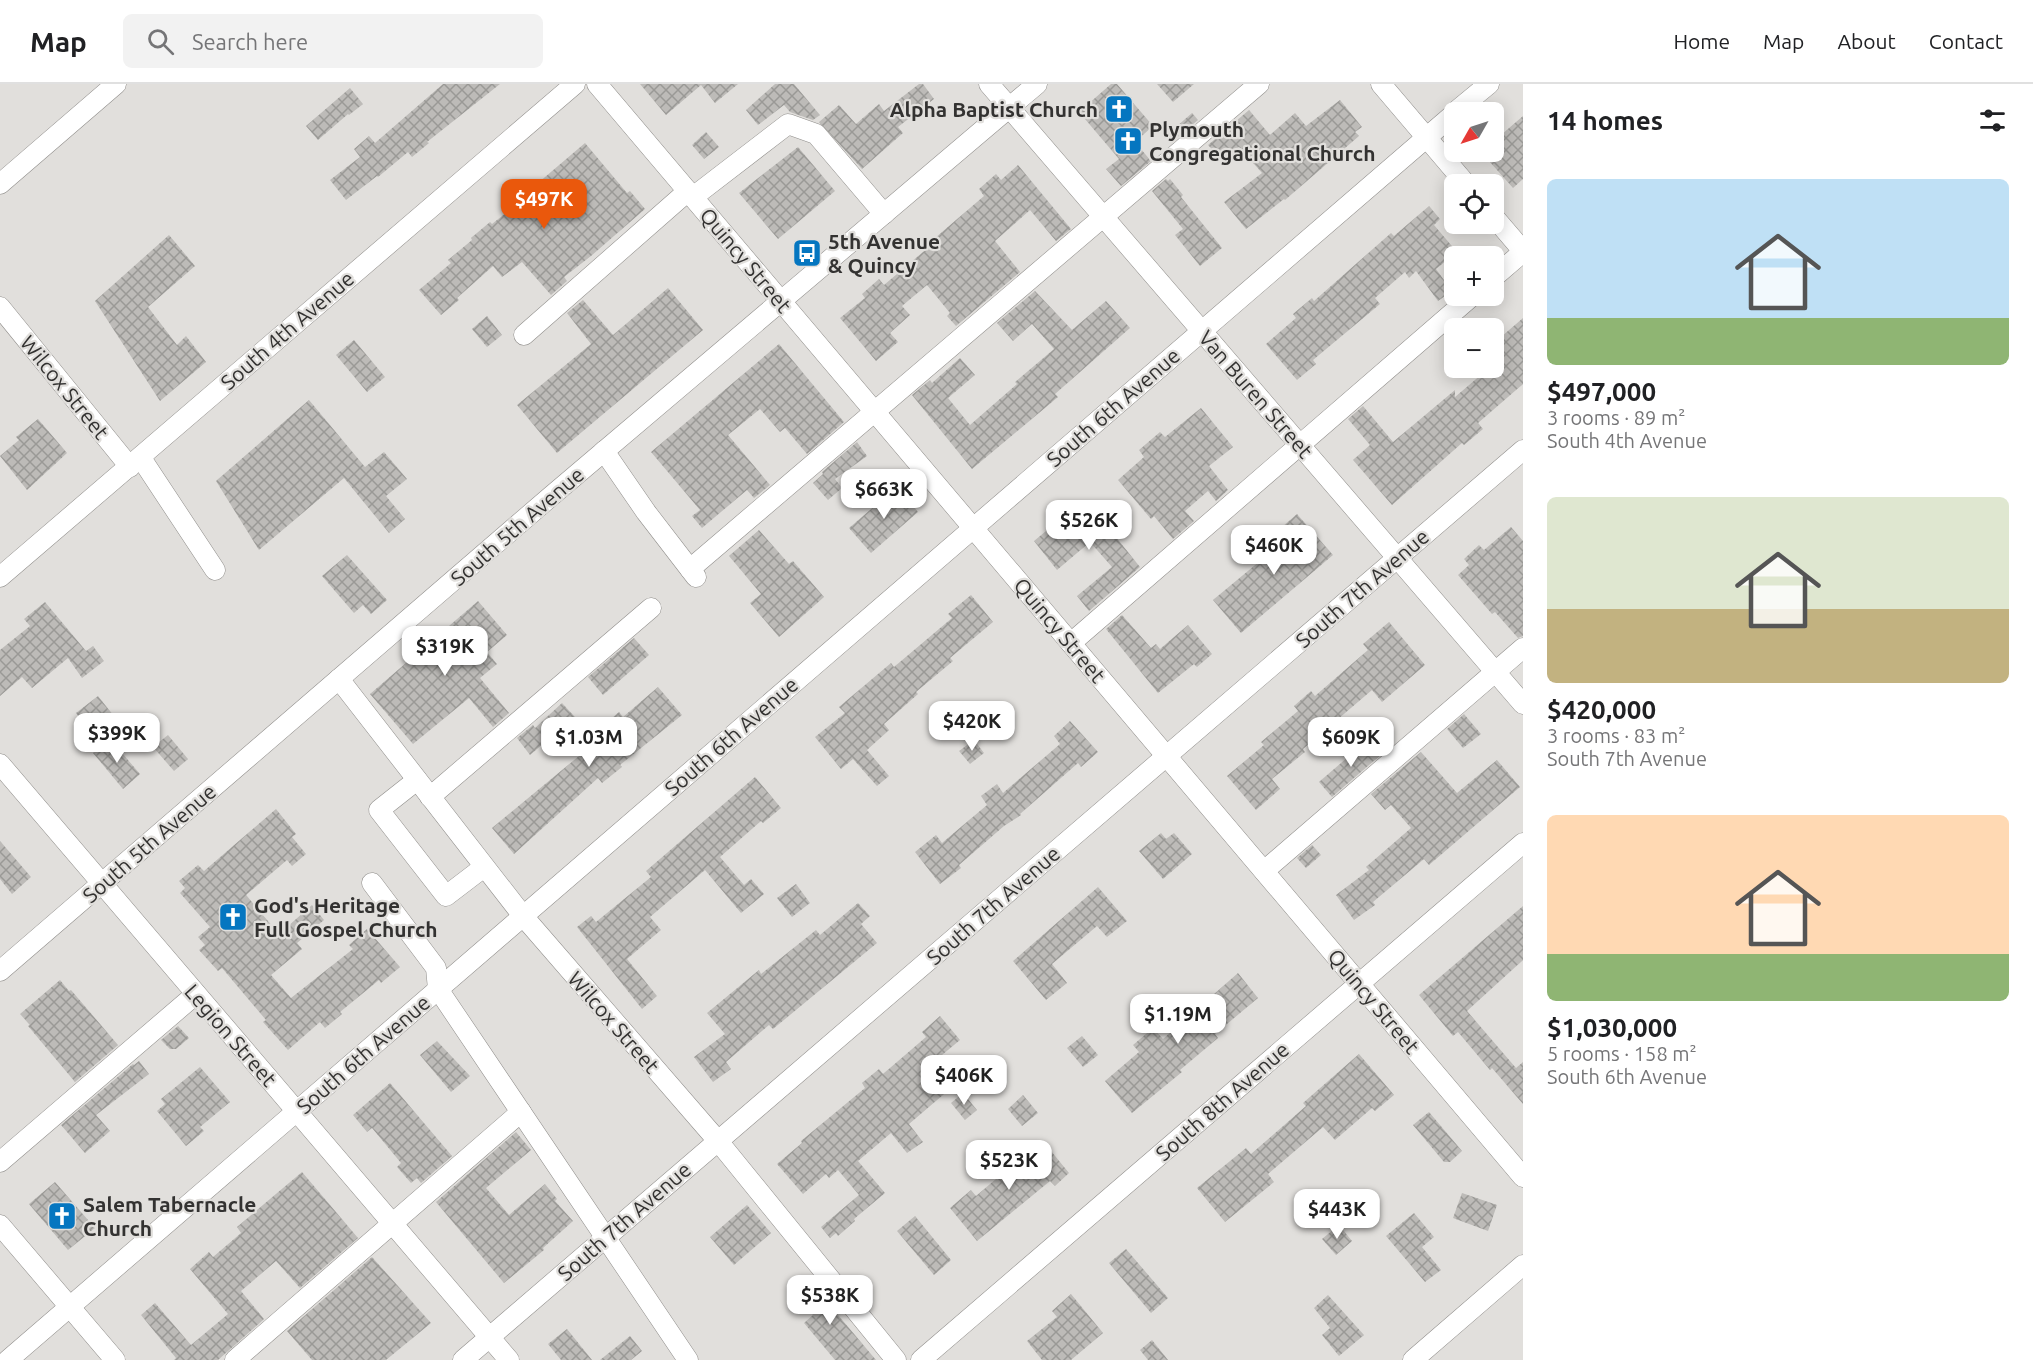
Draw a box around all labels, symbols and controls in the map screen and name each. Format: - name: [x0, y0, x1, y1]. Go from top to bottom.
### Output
- search box: [123, 14, 543, 68]
- icon: search: [144, 25, 177, 58]
- text: Map: [30, 26, 87, 57]
- text: Search here: [192, 29, 308, 54]
- text: Home: [1673, 29, 1730, 53]
- text: Map: [1763, 29, 1804, 53]
- text: About: [1837, 29, 1896, 53]
- text: Contact: [1929, 29, 2003, 53]
- church icon: Alpha Baptist Church: [1103, 93, 1135, 125]
- place label: Alpha Baptist Church: [890, 97, 1098, 121]
- north arrow: [1444, 102, 1504, 162]
- map controls: [1444, 102, 1504, 378]
- icon: filters: [1976, 104, 2009, 137]
- text: 14 homes: [1547, 106, 1663, 135]
- place label: Plymouth Congregational Church: [1149, 117, 1375, 165]
- church icon: Plymouth Congregational Church: [1112, 125, 1144, 157]
- button: locate: [1444, 174, 1504, 234]
- pin: $497K: [502, 179, 586, 230]
- text: $497K: [515, 187, 573, 210]
- street label: Quincy Street: [695, 203, 797, 317]
- icon: home: [1724, 218, 1832, 326]
- place label: 5th Avenue & Quincy: [828, 229, 940, 277]
- bus stop icon: 5th Avenue & Quincy: [791, 237, 823, 269]
- button: +: [1444, 246, 1504, 306]
- street label: South 4th Avenue: [216, 266, 358, 394]
- button: −: [1444, 318, 1504, 378]
- street label: Van Buren Street: [1194, 325, 1318, 463]
- street label: Wilcox Street: [16, 330, 114, 444]
- street label: South 6th Avenue: [1042, 343, 1184, 471]
- text: $497,000: [1547, 377, 1656, 406]
- text: 3 rooms · 89 m²: [1547, 406, 1685, 429]
- text: South 4th Avenue: [1547, 429, 1707, 452]
- street label: South 5th Avenue: [446, 462, 588, 590]
- pin: $663K: [842, 469, 926, 520]
- text: $663K: [855, 477, 913, 500]
- pin: $526K: [1047, 500, 1131, 551]
- text: $526K: [1060, 508, 1118, 531]
- street label: South 7th Avenue: [1291, 524, 1433, 652]
- pin: $460K: [1232, 525, 1316, 576]
- text: $460K: [1245, 533, 1303, 556]
- icon: home: [1724, 536, 1832, 644]
- street label: Quincy Street: [1009, 573, 1111, 687]
- pin: $319K: [403, 626, 487, 677]
- text: $319K: [416, 634, 474, 657]
- street label: South 6th Avenue: [660, 672, 802, 800]
- text: $420,000: [1547, 695, 1656, 724]
- pin: $420K: [930, 701, 1014, 752]
- text: $420K: [943, 709, 1001, 732]
- pin: $399K: [75, 713, 159, 764]
- pin: $1.03M: [540, 717, 638, 768]
- pin: $609K: [1309, 717, 1393, 768]
- text: $399K: [88, 721, 146, 744]
- text: 3 rooms · 83 m²: [1547, 724, 1685, 747]
- text: $1.03M: [555, 725, 623, 748]
- text: $609K: [1322, 725, 1380, 748]
- text: South 7th Avenue: [1547, 747, 1707, 770]
- street label: South 5th Avenue: [78, 779, 220, 907]
- street label: South 7th Avenue: [922, 841, 1064, 969]
- icon: home: [1724, 854, 1832, 962]
- place label: God's Heritage Full Gospel Church: [254, 893, 438, 941]
- church icon: God's Heritage Full Gospel Church: [217, 901, 249, 933]
- street label: Quincy Street: [1323, 944, 1425, 1058]
- street label: Wilcox Street: [564, 966, 664, 1078]
- street label: Legion Street: [180, 979, 282, 1091]
- street label: South 6th Avenue: [292, 990, 434, 1118]
- pin: $1.19M: [1129, 994, 1227, 1045]
- text: $1.19M: [1144, 1002, 1212, 1025]
- text: $1,030,000: [1547, 1013, 1677, 1042]
- street label: South 8th Avenue: [1151, 1037, 1293, 1165]
- text: 5 rooms · 158 m²: [1547, 1042, 1697, 1065]
- pin: $406K: [922, 1055, 1006, 1106]
- text: $406K: [935, 1063, 993, 1086]
- text: South 6th Avenue: [1547, 1065, 1707, 1088]
- pin: $523K: [967, 1140, 1051, 1191]
- text: $523K: [980, 1148, 1038, 1171]
- street label: South 7th Avenue: [553, 1157, 695, 1285]
- pin: $443K: [1295, 1189, 1379, 1240]
- place label: Salem Tabernacle Church: [83, 1192, 256, 1240]
- text: $443K: [1308, 1197, 1366, 1220]
- church icon: Salem Tabernacle Church: [46, 1200, 78, 1232]
- pin: $538K: [788, 1275, 872, 1326]
- text: $538K: [801, 1283, 859, 1306]

